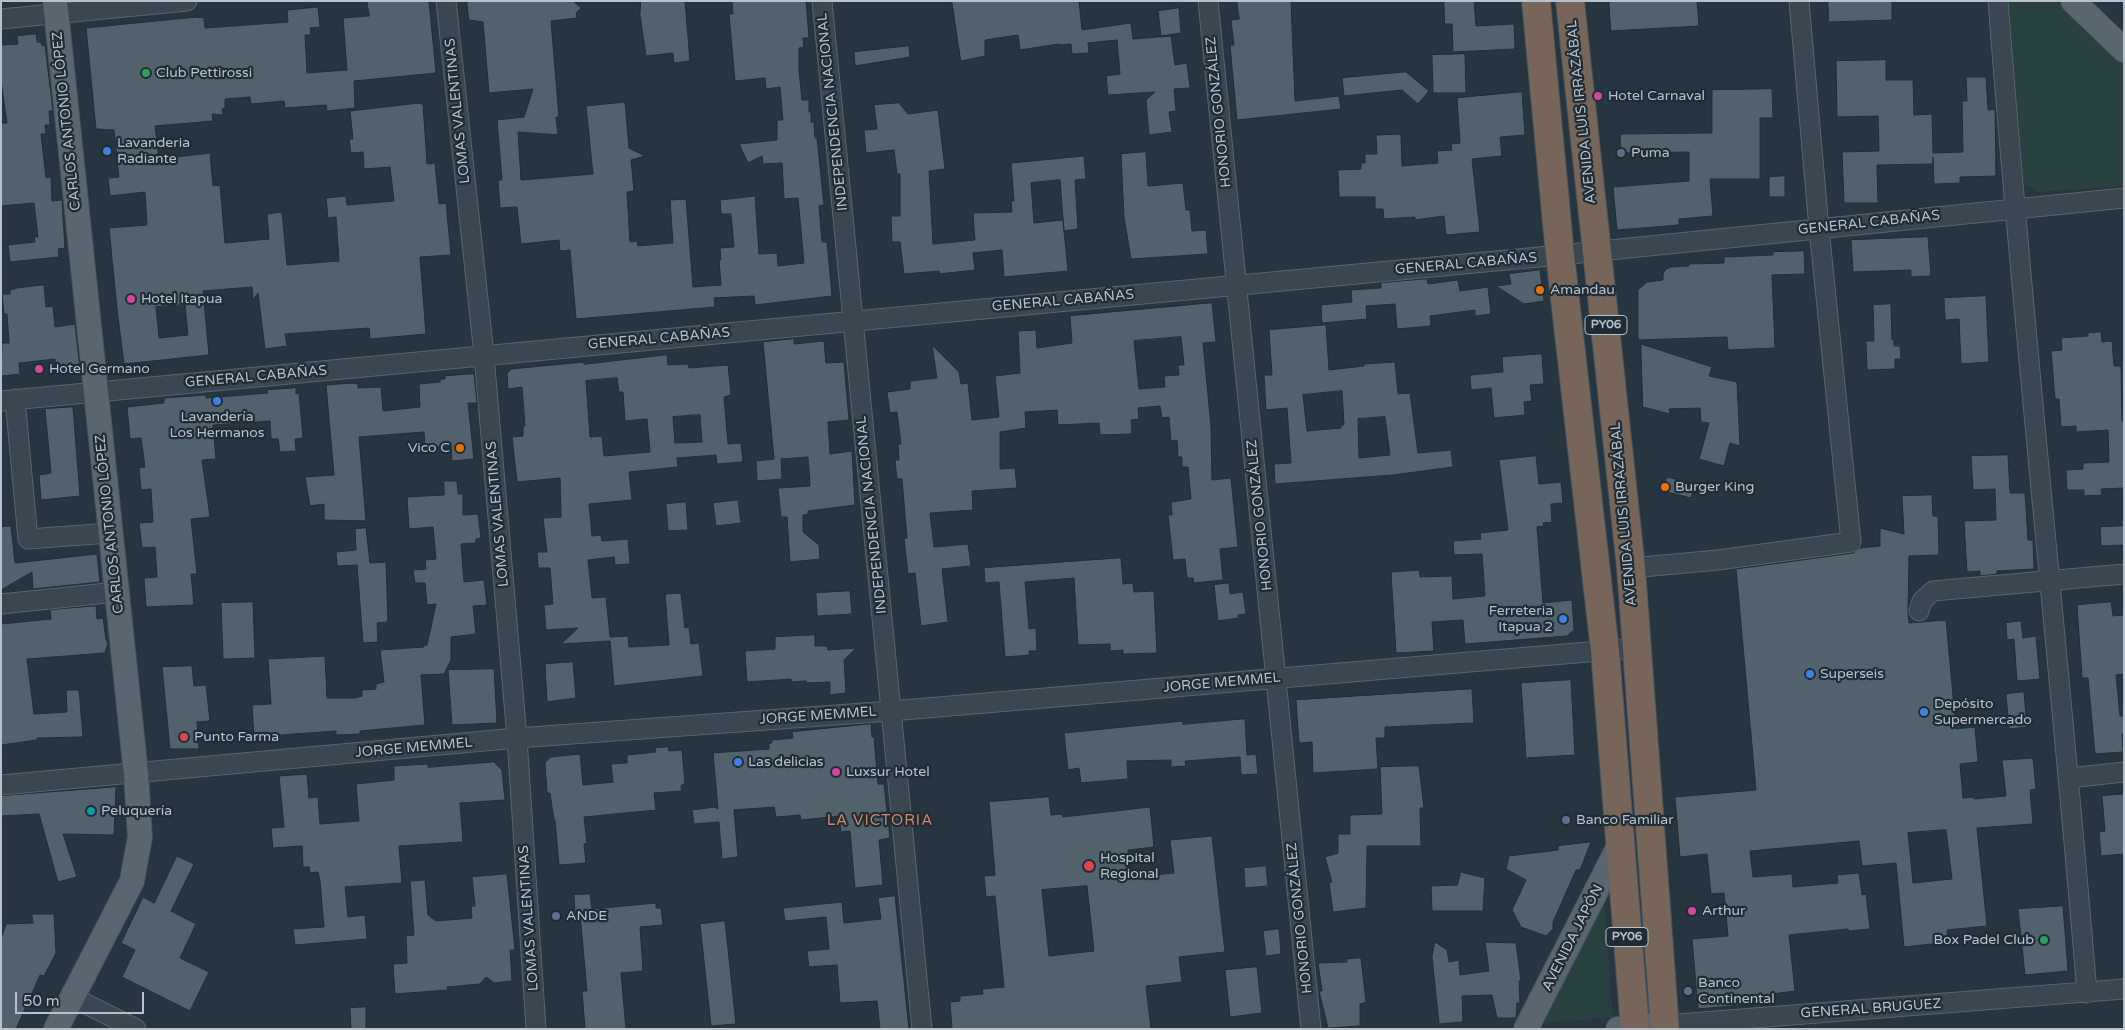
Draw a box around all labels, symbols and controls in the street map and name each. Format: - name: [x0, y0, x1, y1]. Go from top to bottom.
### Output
- street label: INDEPENDENCIA NACIONAL: [814, 12, 852, 212]
- street label: AVENIDA LUIS IRRAZÁBAL: [1564, 19, 1600, 205]
- street label: CARLOS ANTONIO LÓPEZ: [49, 31, 85, 211]
- street label: HONORIO GONZÁLEZ: [1203, 36, 1235, 188]
- street label: LOMAS VALENTINAS: [442, 37, 474, 185]
- place label: Club Pettirossi: [156, 65, 252, 81]
- marker: Club Pettirossi: [140, 67, 152, 79]
- place label: Hotel Carnaval: [1608, 88, 1705, 104]
- marker: Hotel Carnaval: [1592, 90, 1604, 102]
- place label: Lavanderia Radiante: [117, 135, 190, 168]
- marker: Lavanderia Radiante: [101, 145, 113, 157]
- place label: Puma: [1631, 145, 1670, 161]
- marker: Puma: [1615, 147, 1627, 159]
- street label: GENERAL CABAÑAS: [1797, 207, 1941, 239]
- street label: GENERAL CABAÑAS: [1394, 249, 1538, 279]
- place label: Amandau: [1550, 282, 1615, 298]
- marker: Amandau: [1534, 284, 1546, 296]
- street label: GENERAL CABAÑAS: [991, 286, 1135, 316]
- place label: Hotel Itapua: [141, 291, 222, 307]
- marker: Hotel Itapua: [125, 293, 137, 305]
- road number: PY06: [1585, 316, 1627, 334]
- street label: GENERAL CABAÑAS: [587, 324, 731, 354]
- place label: Hotel Germano: [49, 361, 150, 377]
- street label: GENERAL CABAÑAS: [184, 362, 328, 392]
- marker: Hotel Germano: [33, 363, 45, 375]
- marker: Lavandería Los Hermanos: [211, 395, 223, 407]
- place label: Lavandería Los Hermanos: [169, 409, 265, 442]
- street label: INDEPENDENCIA NACIONAL: [853, 415, 891, 615]
- street label: AVENIDA LUIS IRRAZÁBAL: [1608, 421, 1640, 607]
- street label: CARLOS ANTONIO LÓPEZ: [92, 434, 128, 614]
- street label: HONORIO GONZÁLEZ: [1244, 439, 1276, 591]
- place label: Vico C: [408, 440, 450, 456]
- street label: LOMAS VALENTINAS: [483, 440, 513, 588]
- marker: Vico C: [454, 442, 466, 454]
- place label: Burger King: [1675, 479, 1754, 495]
- marker: Burger King: [1659, 481, 1671, 493]
- place label: Ferreteria Itapua 2: [1489, 603, 1553, 636]
- marker: Ferreteria Itapua 2: [1557, 613, 1569, 625]
- place label: Superseis: [1820, 666, 1884, 682]
- marker: Superseis: [1804, 668, 1816, 680]
- street label: JORGE MEMMEL: [1163, 670, 1281, 696]
- place label: Depósito Supermercado: [1934, 696, 2032, 729]
- street label: JORGE MEMMEL: [759, 704, 877, 728]
- marker: Depósito Supermercado: [1918, 706, 1930, 718]
- place label: Punto Farma: [194, 729, 279, 745]
- marker: Punto Farma: [178, 731, 190, 743]
- street label: JORGE MEMMEL: [355, 735, 473, 761]
- place label: Las delicias: [748, 754, 824, 770]
- marker: Las delicias: [732, 756, 744, 768]
- place label: Luxsur Hotel: [846, 764, 930, 780]
- marker: Luxsur Hotel: [830, 766, 842, 778]
- place label: Peluquería: [101, 803, 172, 819]
- marker: Peluquería: [85, 805, 97, 817]
- district label: LA VICTORIA: [825, 812, 935, 830]
- place label: Banco Familiar: [1576, 812, 1674, 828]
- marker: Banco Familiar: [1560, 814, 1572, 826]
- street label: HONORIO GONZÁLEZ: [1284, 842, 1316, 994]
- street label: LOMAS VALENTINAS: [516, 844, 542, 992]
- place label: Hospital Regional: [1100, 850, 1159, 882]
- marker: Hospital Regional: [1082, 859, 1096, 873]
- street label: AVENIDA JAPÓN: [1539, 882, 1607, 994]
- place label: Arthur: [1702, 903, 1745, 919]
- marker: Arthur: [1686, 905, 1698, 917]
- place label: ANDE: [566, 908, 607, 924]
- marker: ANDE: [550, 910, 562, 922]
- road number: PY06: [1606, 928, 1648, 946]
- place label: Box Padel Club: [1933, 932, 2034, 948]
- marker: Box Padel Club: [2038, 934, 2050, 946]
- place label: Banco Continental: [1698, 975, 1775, 1008]
- scale bar: [18, 982, 146, 1014]
- marker: Banco Continental: [1682, 985, 1694, 997]
- text: 50 m: [23, 992, 60, 1010]
- street label: GENERAL BRUGUEZ: [1800, 996, 1942, 1022]

